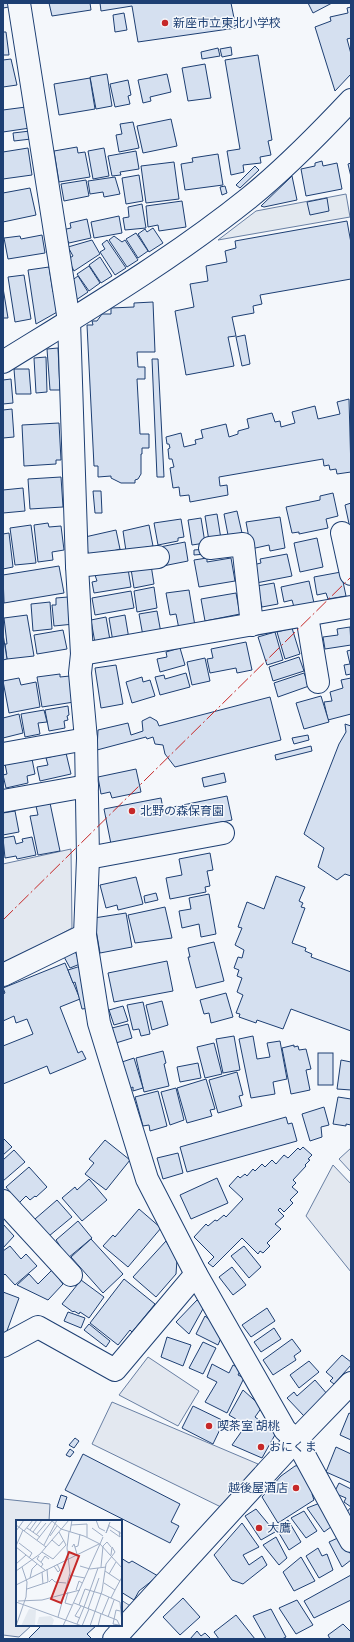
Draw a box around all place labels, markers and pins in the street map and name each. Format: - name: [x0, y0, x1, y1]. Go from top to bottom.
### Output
- place label: 新座市立東北小学校: [173, 15, 281, 30]
- marker: 新座市立東北小学校: [160, 18, 170, 28]
- place label: 北野の森保育園: [140, 803, 224, 818]
- marker: 北野の森保育園: [127, 806, 137, 816]
- place label: 喫茶室 胡桃: [217, 1418, 280, 1433]
- marker: 喫茶室 胡桃: [204, 1421, 214, 1431]
- place label: おにくま: [269, 1439, 317, 1454]
- marker: おにくま: [256, 1442, 266, 1452]
- place label: 越後屋酒店: [228, 1480, 288, 1495]
- marker: 越後屋酒店: [291, 1483, 301, 1493]
- place label: 大鷹: [267, 1520, 291, 1535]
- marker: 大鷹: [254, 1523, 264, 1533]

